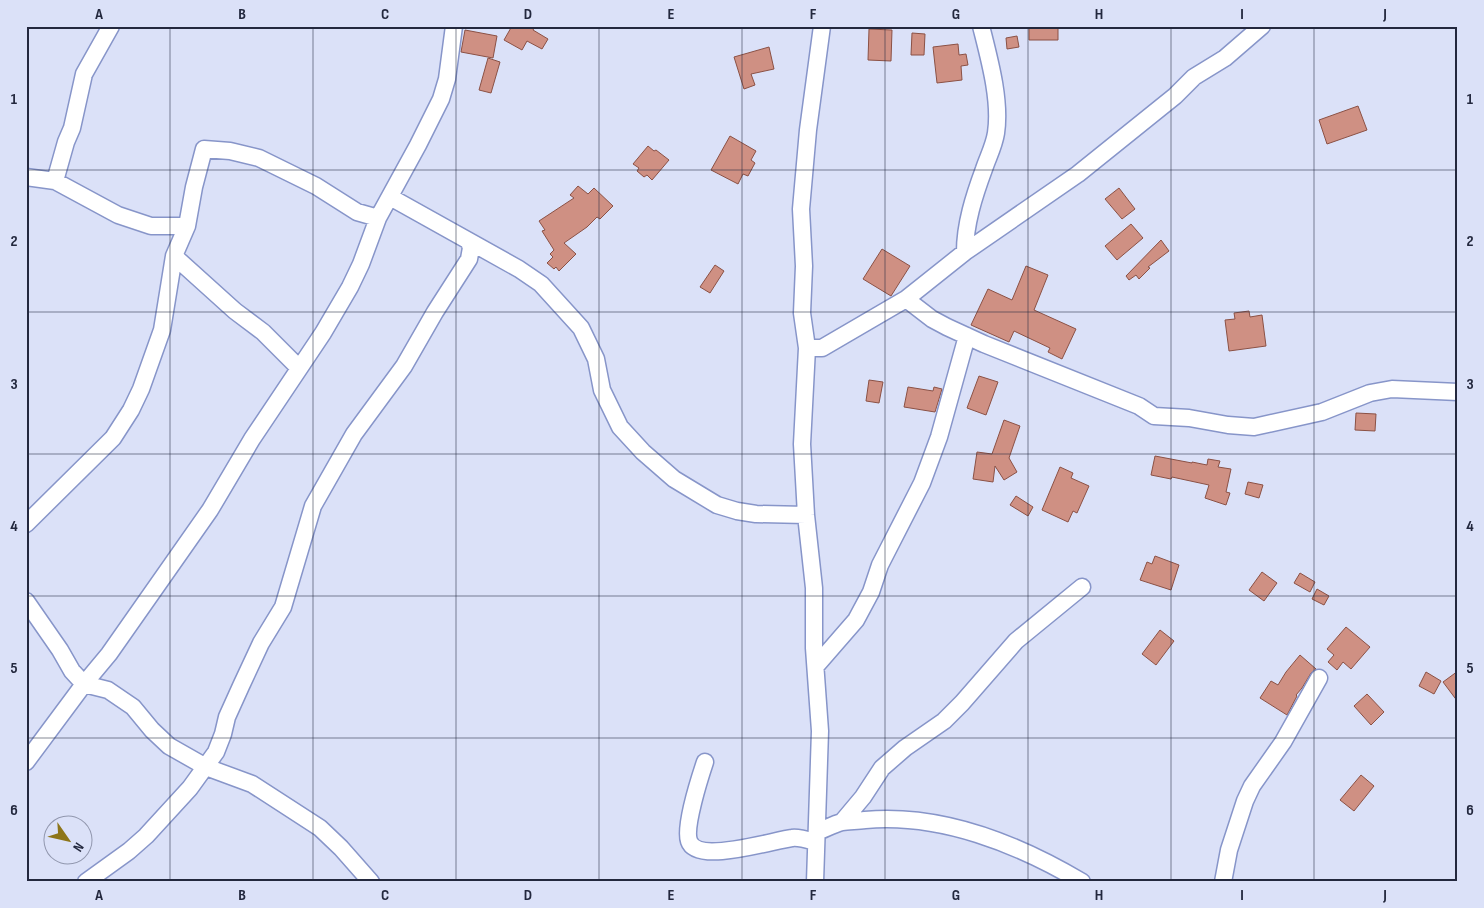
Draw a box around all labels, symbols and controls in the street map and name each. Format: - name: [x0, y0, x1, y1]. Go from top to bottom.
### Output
- text: A: [94, 5, 103, 24]
- text: B: [238, 5, 246, 24]
- text: C: [381, 5, 389, 24]
- text: D: [524, 5, 532, 24]
- text: E: [668, 5, 675, 24]
- text: F: [810, 5, 817, 24]
- text: G: [952, 5, 960, 24]
- text: H: [1095, 5, 1103, 24]
- text: I: [1240, 5, 1244, 24]
- text: J: [1382, 5, 1387, 24]
- text: 1: [11, 90, 18, 109]
- text: 1: [1467, 90, 1474, 109]
- text: 2: [10, 232, 18, 251]
- text: 2: [1466, 232, 1474, 251]
- text: 3: [10, 375, 18, 394]
- text: 3: [1466, 375, 1474, 394]
- text: 4: [10, 517, 18, 536]
- text: 4: [1466, 517, 1474, 536]
- text: 5: [10, 659, 18, 678]
- text: 5: [1466, 659, 1474, 678]
- text: 6: [10, 801, 18, 820]
- text: 6: [1466, 801, 1474, 820]
- north arrow: [42, 816, 92, 866]
- text: N: [69, 839, 88, 855]
- text: A: [94, 886, 103, 905]
- text: B: [238, 886, 246, 905]
- text: C: [381, 886, 389, 905]
- text: D: [524, 886, 532, 905]
- text: E: [668, 886, 675, 905]
- text: F: [810, 886, 817, 905]
- text: G: [952, 886, 960, 905]
- text: H: [1095, 886, 1103, 905]
- text: I: [1240, 886, 1244, 905]
- text: J: [1382, 886, 1387, 905]

